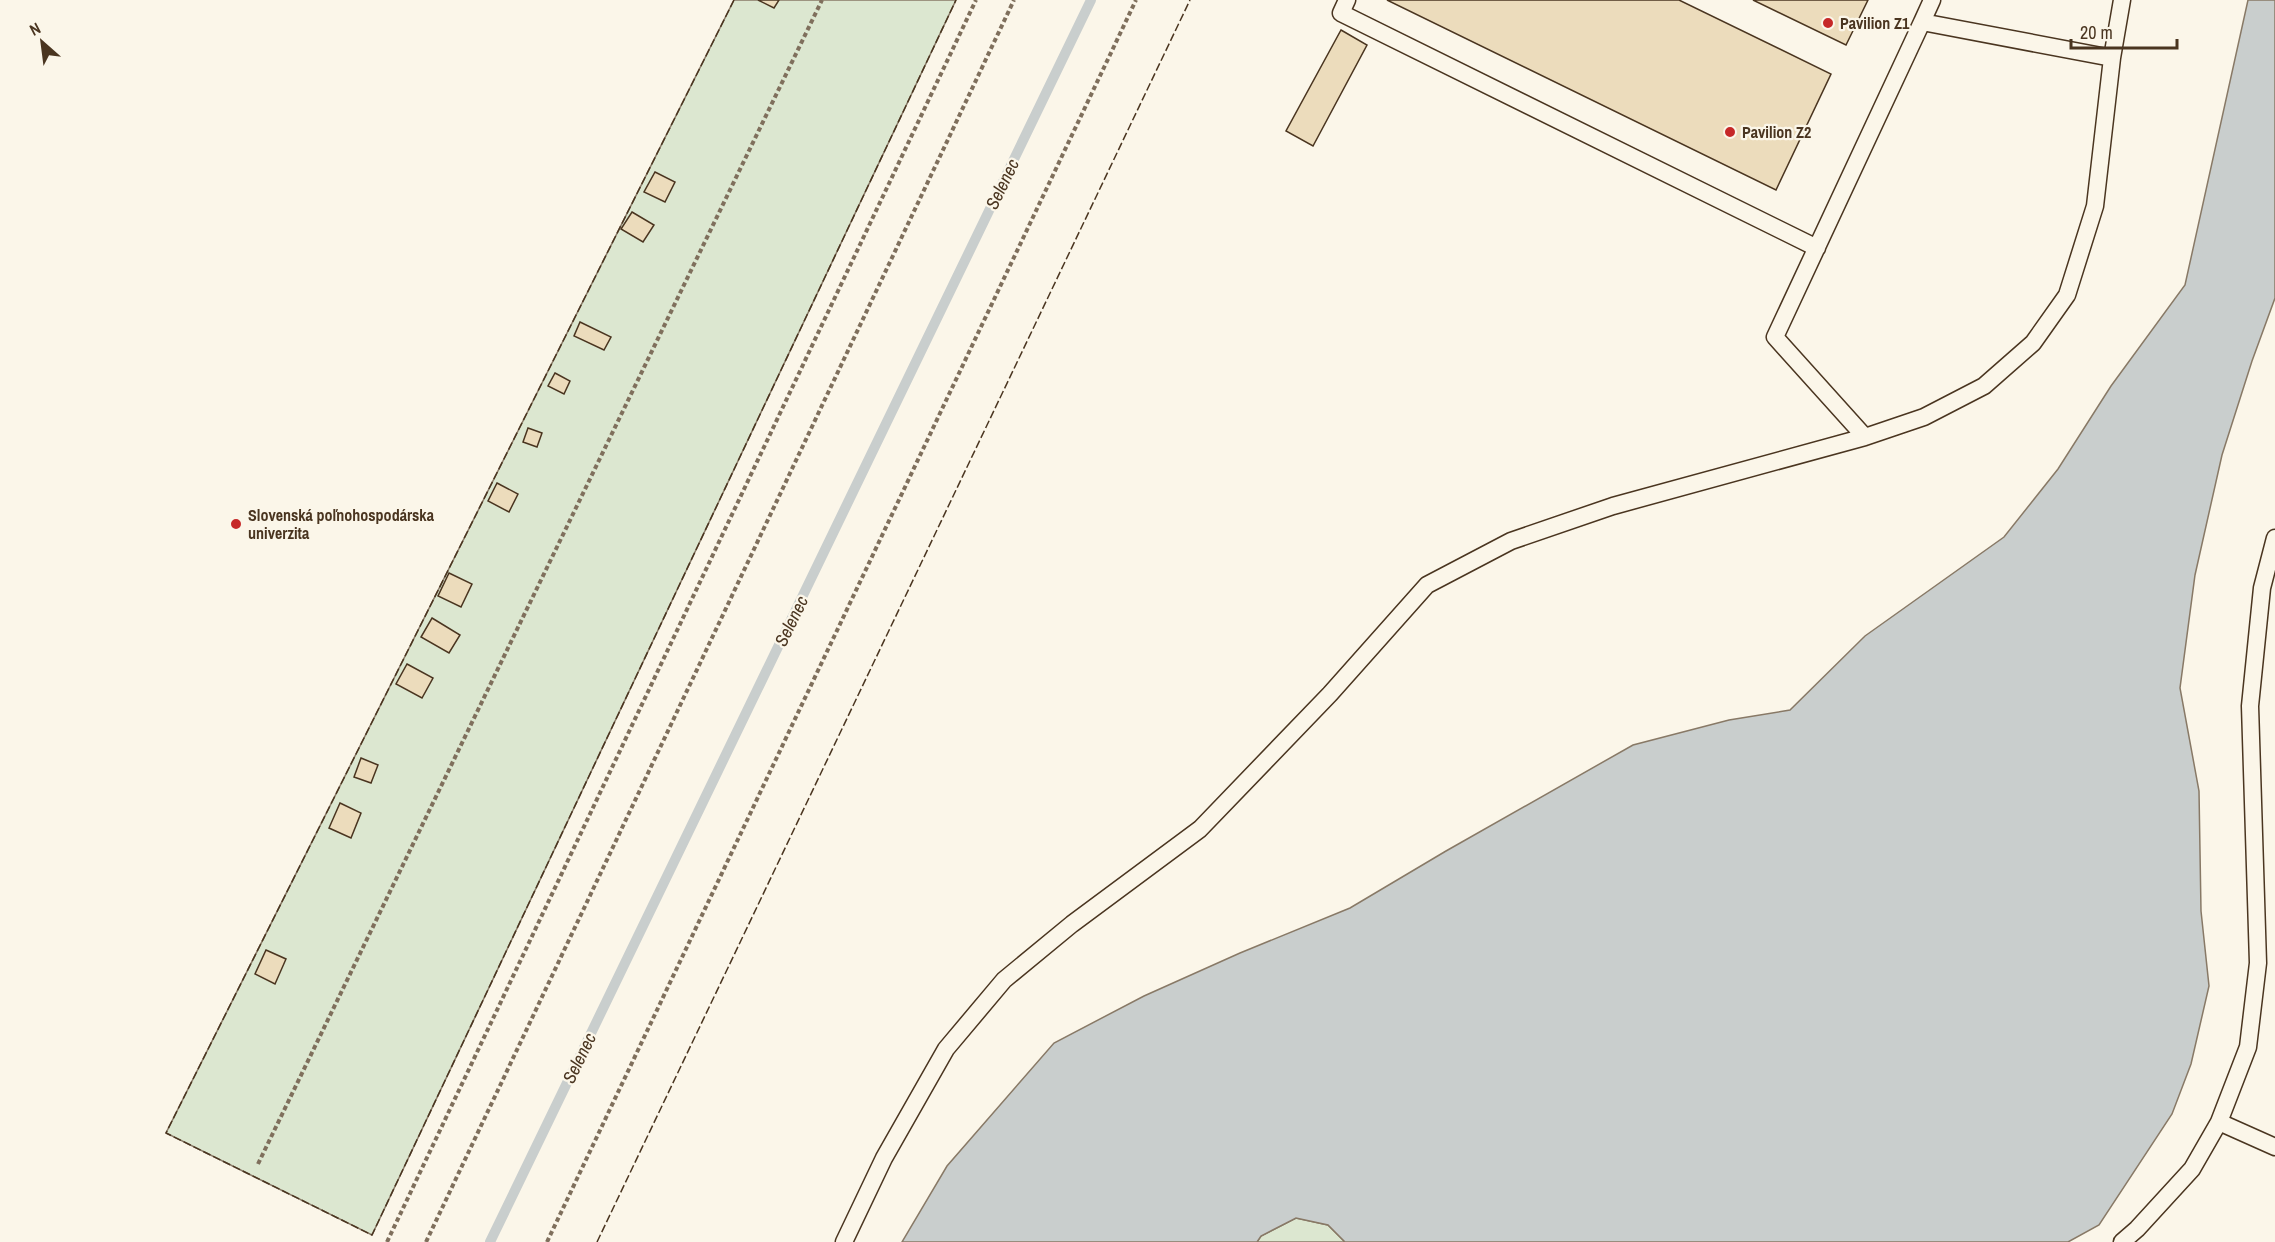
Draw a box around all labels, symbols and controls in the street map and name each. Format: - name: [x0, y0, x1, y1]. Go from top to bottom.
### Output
- north arrow: [12, 12, 72, 72]
- place label: Pavilion Z1: [1840, 12, 1910, 34]
- scale bar: [2071, 12, 2178, 50]
- marker: Pavilion Z1: [1821, 16, 1835, 30]
- text: N: [26, 17, 44, 41]
- text: 20 m: [2080, 20, 2113, 45]
- place label: Pavilion Z2: [1742, 121, 1811, 143]
- marker: Pavilion Z2: [1723, 125, 1737, 139]
- water label: Selenec: [979, 154, 1025, 213]
- place label: Slovenská poľnohospodárska univerzita: [248, 504, 435, 544]
- marker: Slovenská poľnohospodárska univerzita: [229, 517, 243, 531]
- water label: Selenec: [768, 591, 814, 650]
- water label: Selenec: [556, 1028, 602, 1087]

